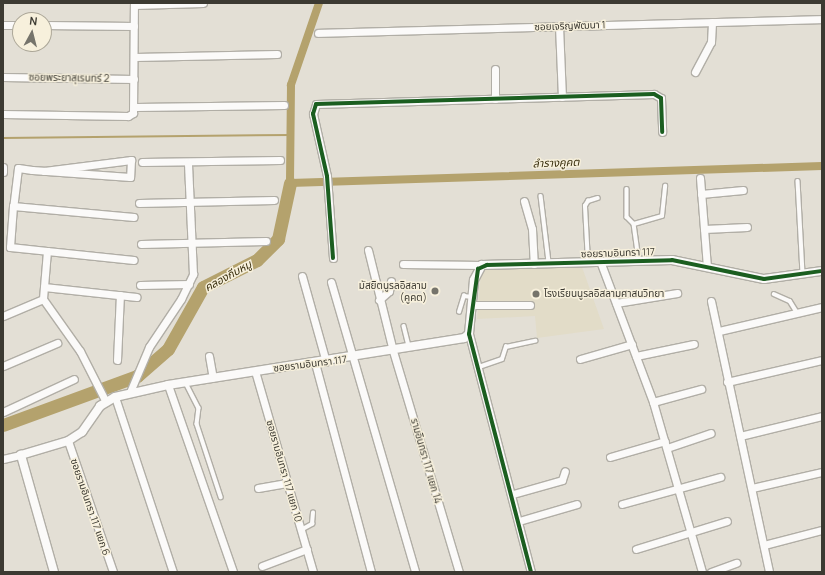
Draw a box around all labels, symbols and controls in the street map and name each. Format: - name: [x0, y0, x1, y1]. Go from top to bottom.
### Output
- north arrow: [12, 12, 52, 52]
- text: N: [29, 13, 38, 29]
- street label: ซอยเจริญพัฒนา 1: [534, 19, 606, 33]
- street label: ซอยพระยาสุเรนทร์ 2: [29, 71, 109, 85]
- water label: ลำรางคูคต: [532, 156, 580, 170]
- street label: ซอยรามอินทรา 117: [581, 246, 655, 260]
- water label: คลองกีบหมู: [202, 258, 254, 294]
- place label: มัสยิตนูรลอิสลาม (คูคต): [359, 279, 427, 302]
- marker: มัสยิตนูรลอิสลาม (คูคต): [430, 286, 440, 296]
- place label: โรงเรียนนูรลอิสลามศาสนวิทยา: [544, 288, 664, 300]
- marker: โรงเรียนนูรลอิสลามศาสนวิทยา: [531, 289, 541, 299]
- street label: ซอยรามอินทรา 117: [273, 354, 347, 374]
- street label: รามอินทรา 117 แยก 14: [408, 417, 444, 505]
- street label: ซอยรามอินทรา 117 แยก 10: [264, 419, 304, 523]
- street label: ซอยรามอินทรา 117 แยก 6: [68, 457, 112, 557]

